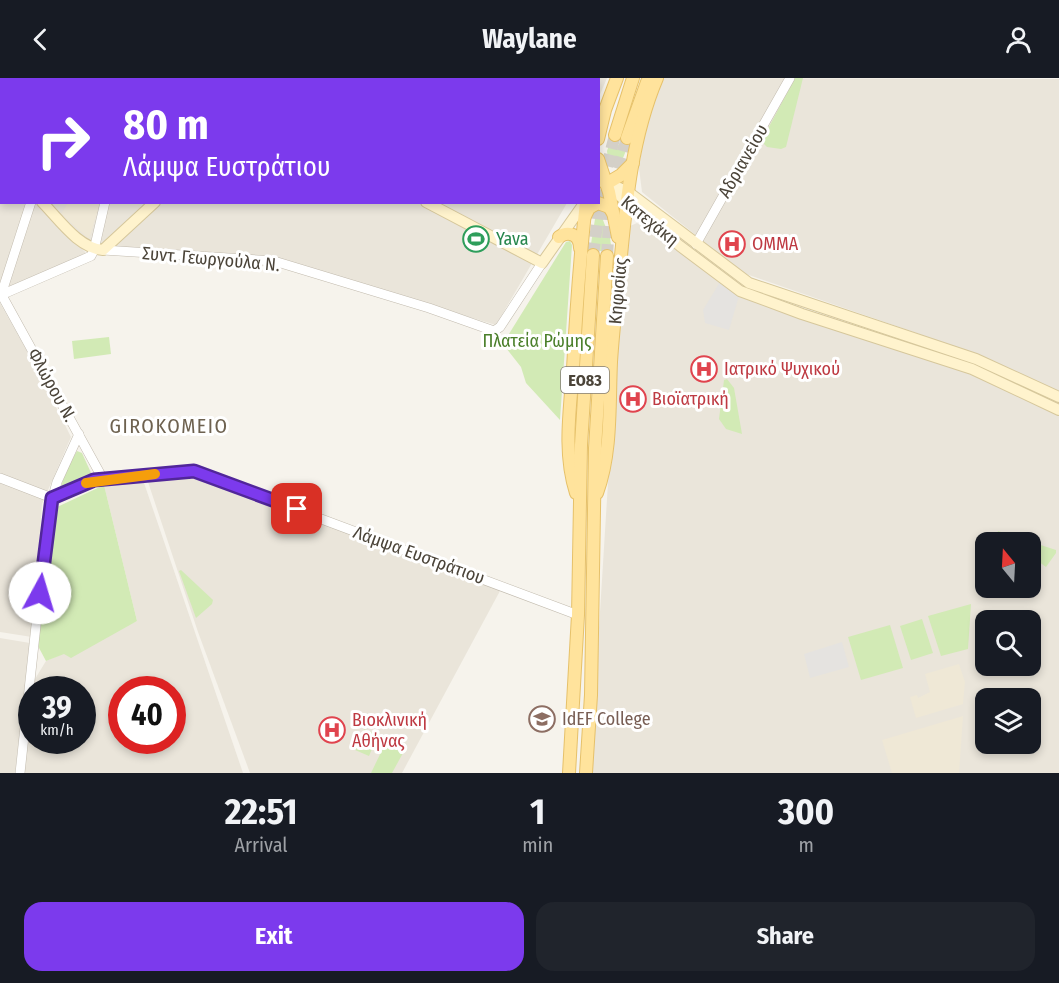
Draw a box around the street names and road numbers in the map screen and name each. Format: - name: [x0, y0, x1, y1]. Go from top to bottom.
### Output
- street label: Αδριανείου: [713, 120, 773, 202]
- street label: Κατεχάκη: [617, 191, 683, 251]
- street label: Συντ. Γεωργούλα Ν.: [141, 242, 281, 276]
- street label: Κηφισίας: [604, 256, 632, 325]
- street label: Φλώρου Ν.: [23, 344, 81, 426]
- road number: ΕΟ83: [561, 367, 609, 393]
- street label: Λάμψα Ευστράτιου: [350, 521, 488, 589]

